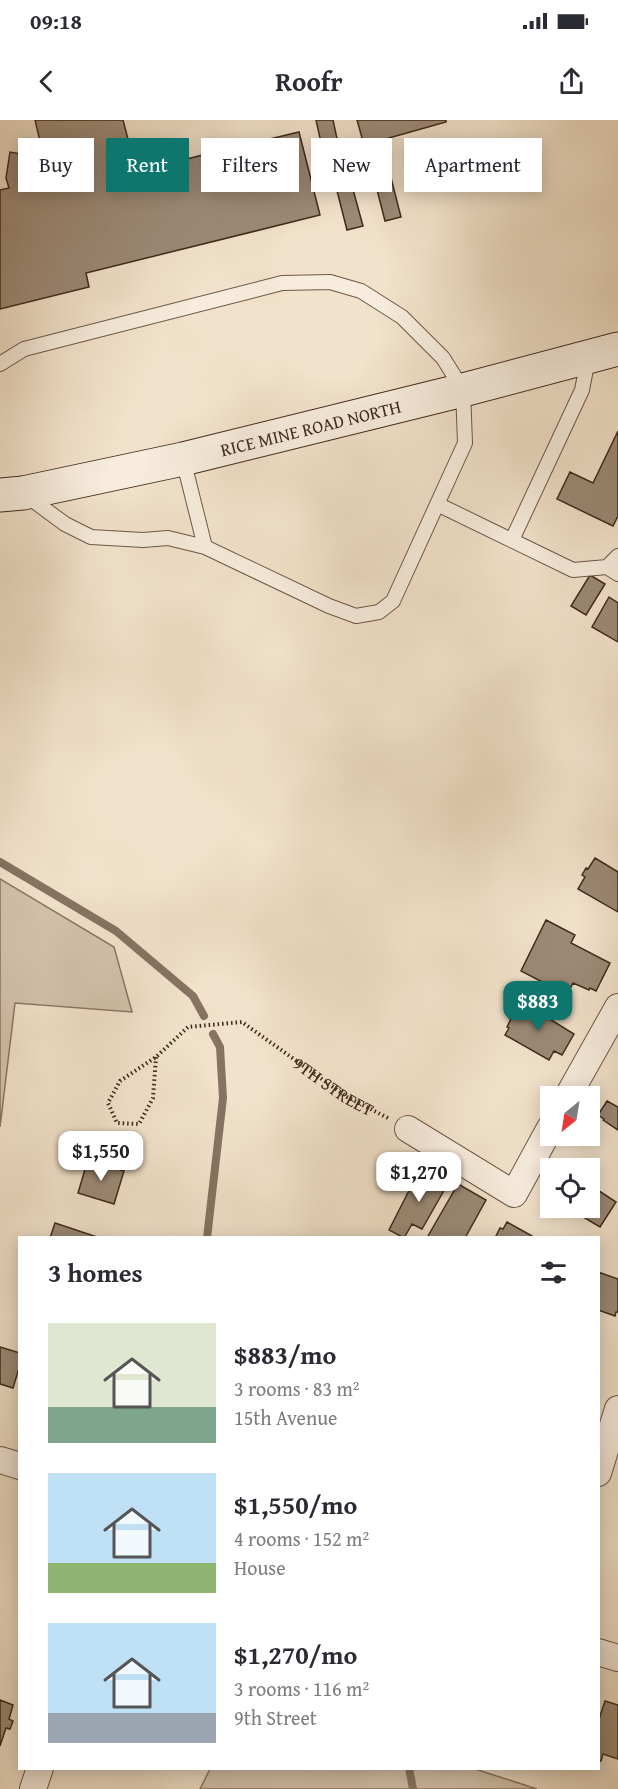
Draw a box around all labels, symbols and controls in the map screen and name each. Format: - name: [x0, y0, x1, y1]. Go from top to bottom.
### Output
- text: 09:18: [30, 5, 82, 37]
- text: Roofr: [275, 61, 343, 101]
- icon: back: [30, 65, 63, 98]
- icon: share: [555, 65, 588, 98]
- chip: Buy: [18, 138, 94, 192]
- chip: Rent: [106, 138, 189, 192]
- chip: Filters: [201, 138, 299, 192]
- chip: New: [311, 138, 392, 192]
- chip: Apartment: [404, 138, 542, 192]
- street label: RICE MINE ROAD NORTH: [217, 392, 404, 463]
- pin: $883: [502, 981, 574, 1032]
- text: $883: [517, 986, 559, 1015]
- street label: 9TH STREET: [288, 1049, 379, 1122]
- north arrow: [540, 1086, 600, 1146]
- map controls: [540, 1086, 600, 1218]
- pin: $1,550: [52, 1131, 150, 1182]
- text: $1,550: [72, 1136, 130, 1165]
- pin: $1,270: [370, 1152, 468, 1203]
- text: $1,270: [390, 1157, 448, 1186]
- button: locate: [540, 1158, 600, 1218]
- text: 3 homes: [48, 1253, 143, 1292]
- icon: filters: [537, 1256, 570, 1289]
- text: $883/mo: [234, 1335, 336, 1374]
- icon: home: [96, 1347, 168, 1419]
- text: 3 rooms · 83 m²: [234, 1374, 360, 1403]
- text: 15th Avenue: [234, 1403, 337, 1432]
- text: $1,550/mo: [234, 1485, 357, 1524]
- icon: home: [96, 1497, 168, 1569]
- text: 4 rooms · 152 m²: [234, 1524, 369, 1553]
- text: House: [234, 1553, 286, 1582]
- text: $1,270/mo: [234, 1635, 357, 1674]
- icon: home: [96, 1647, 168, 1719]
- text: 3 rooms · 116 m²: [234, 1674, 369, 1703]
- text: 9th Street: [234, 1703, 317, 1732]

